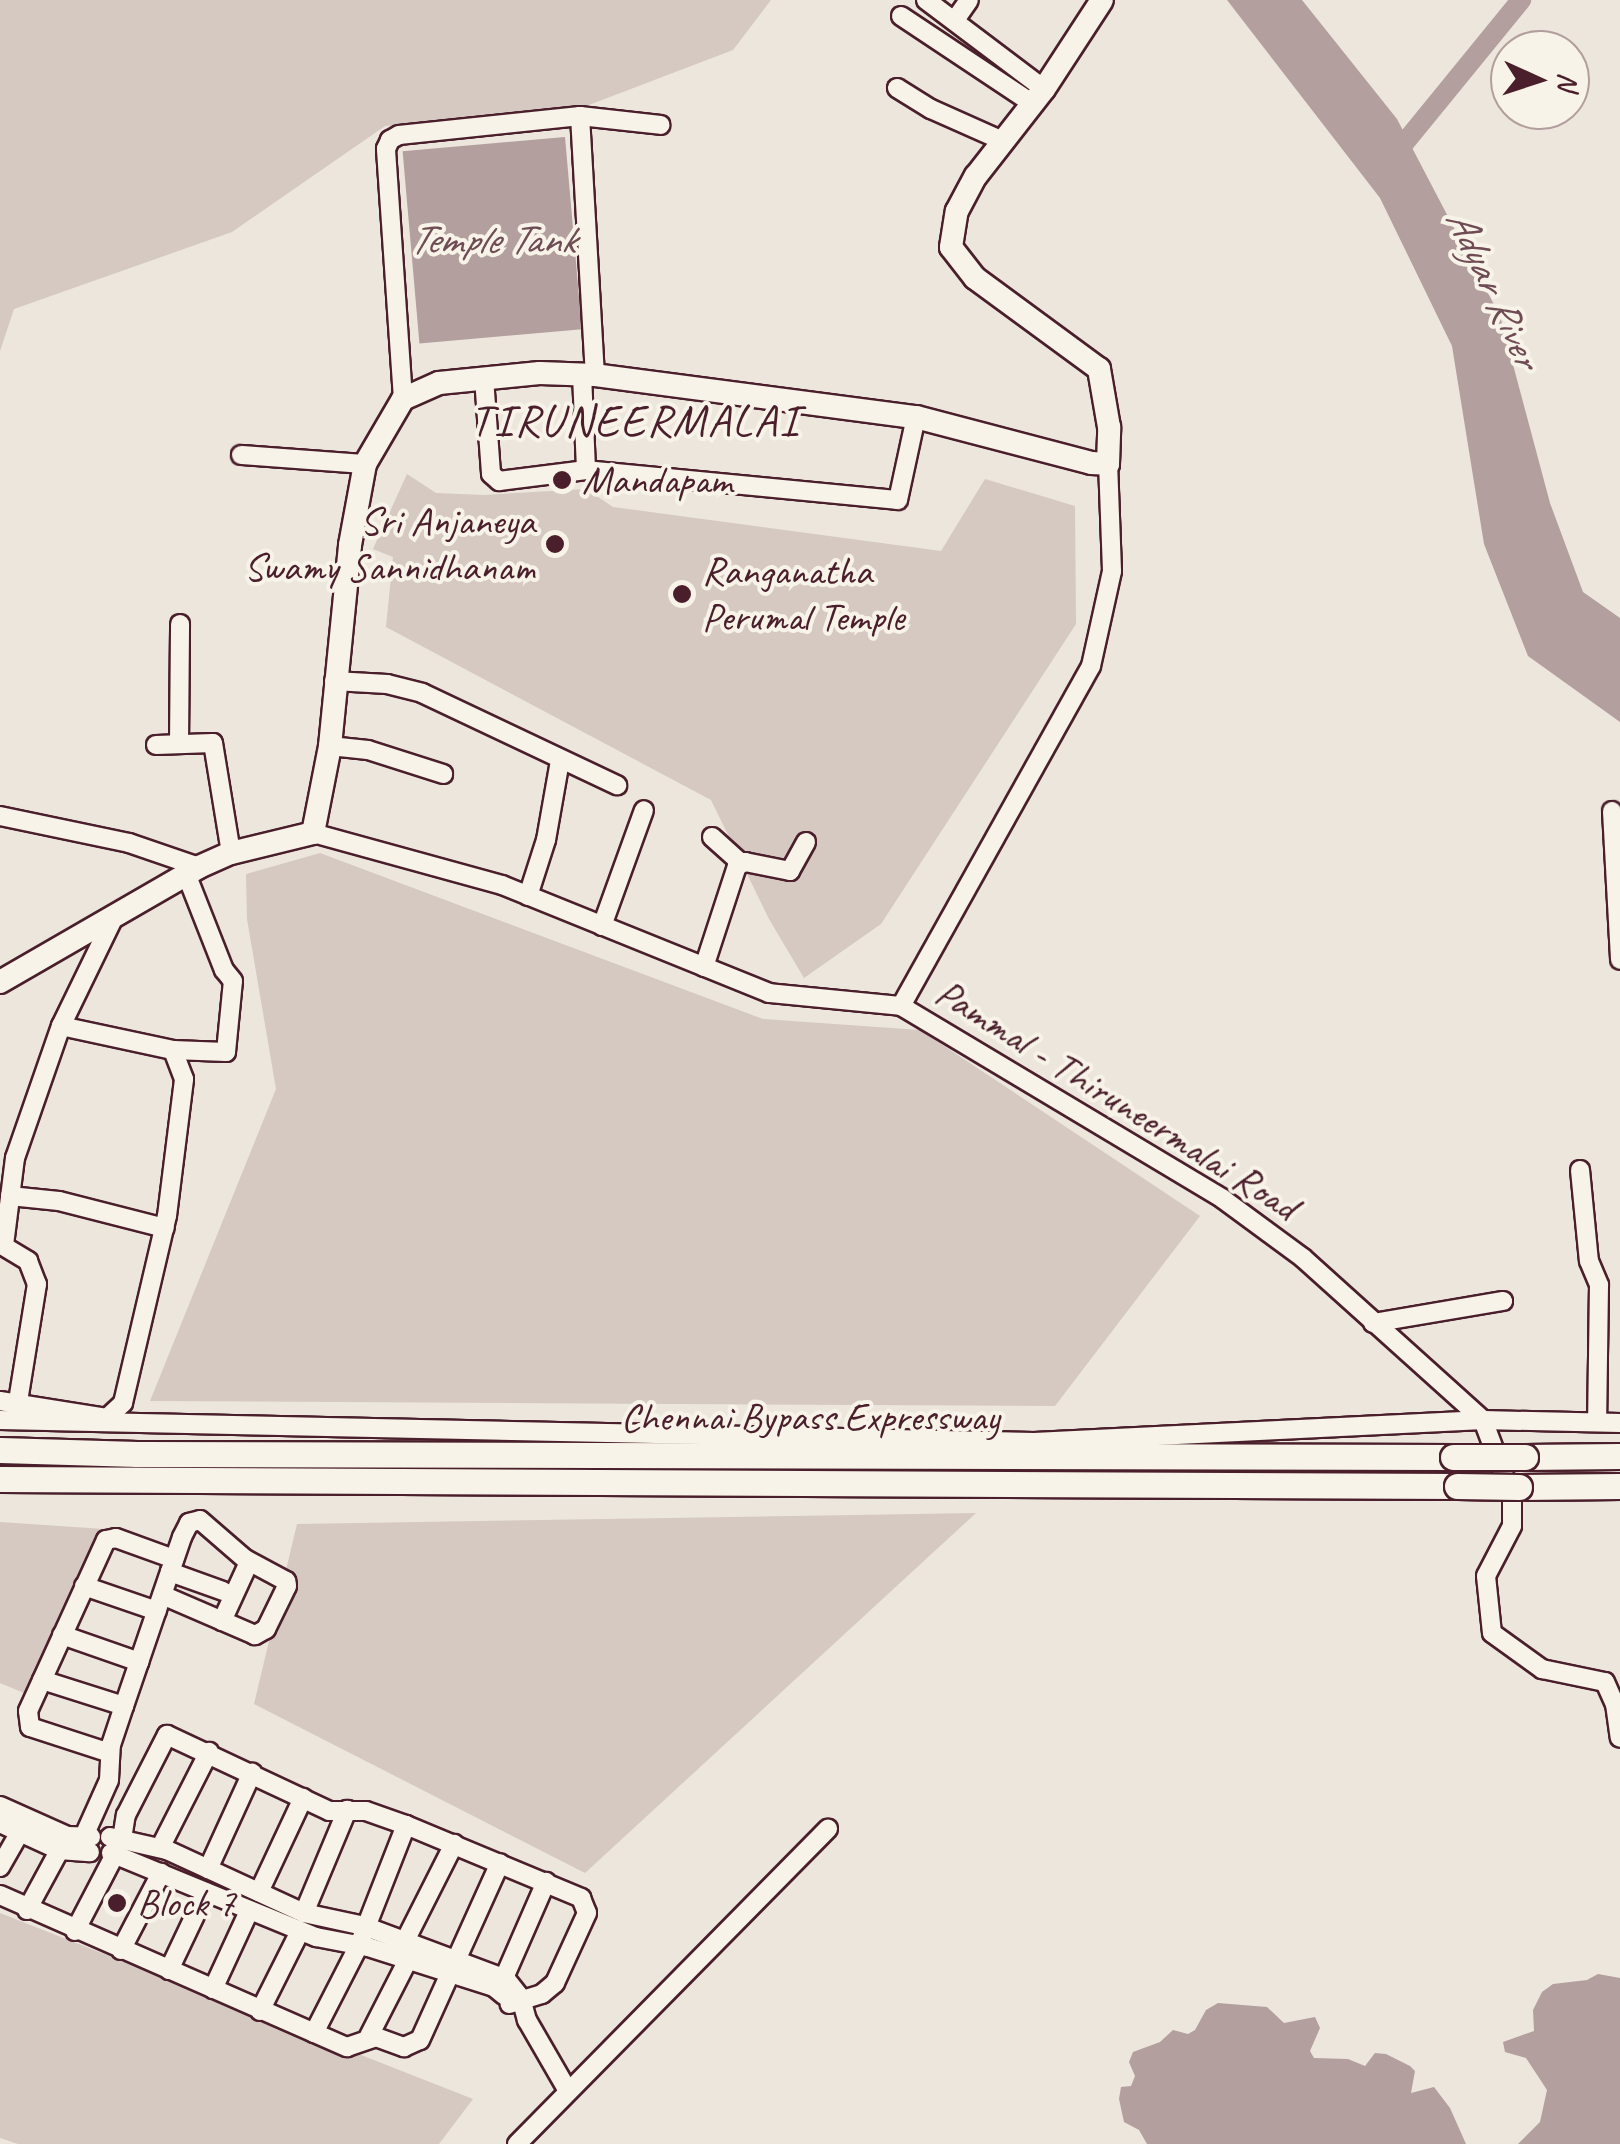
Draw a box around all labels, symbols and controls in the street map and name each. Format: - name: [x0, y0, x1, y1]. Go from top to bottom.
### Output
- north arrow: [1490, 30, 1590, 130]
- text: N: [1551, 72, 1586, 91]
- water label: Adyar River: [1434, 201, 1552, 375]
- water label: Temple Tank: [408, 215, 576, 265]
- district label: TIRUNEERMALAI: [472, 394, 798, 448]
- place label: Mandapam: [582, 456, 732, 504]
- marker: Mandapam: [551, 469, 573, 491]
- place label: Sri Anjaneya Swamy Sannidhanam: [242, 497, 535, 591]
- marker: Sri Anjaneya Swamy Sannidhanam: [544, 533, 566, 555]
- place label: Ranganatha Perumal Temple: [702, 547, 904, 641]
- marker: Ranganatha Perumal Temple: [671, 583, 693, 605]
- street label: Pammal - Thiruneermalai Road: [927, 968, 1307, 1230]
- street label: Chennai Bypass Expressway: [620, 1393, 1000, 1441]
- place label: Block 7: [137, 1879, 235, 1927]
- marker: Block 7: [106, 1892, 128, 1914]

